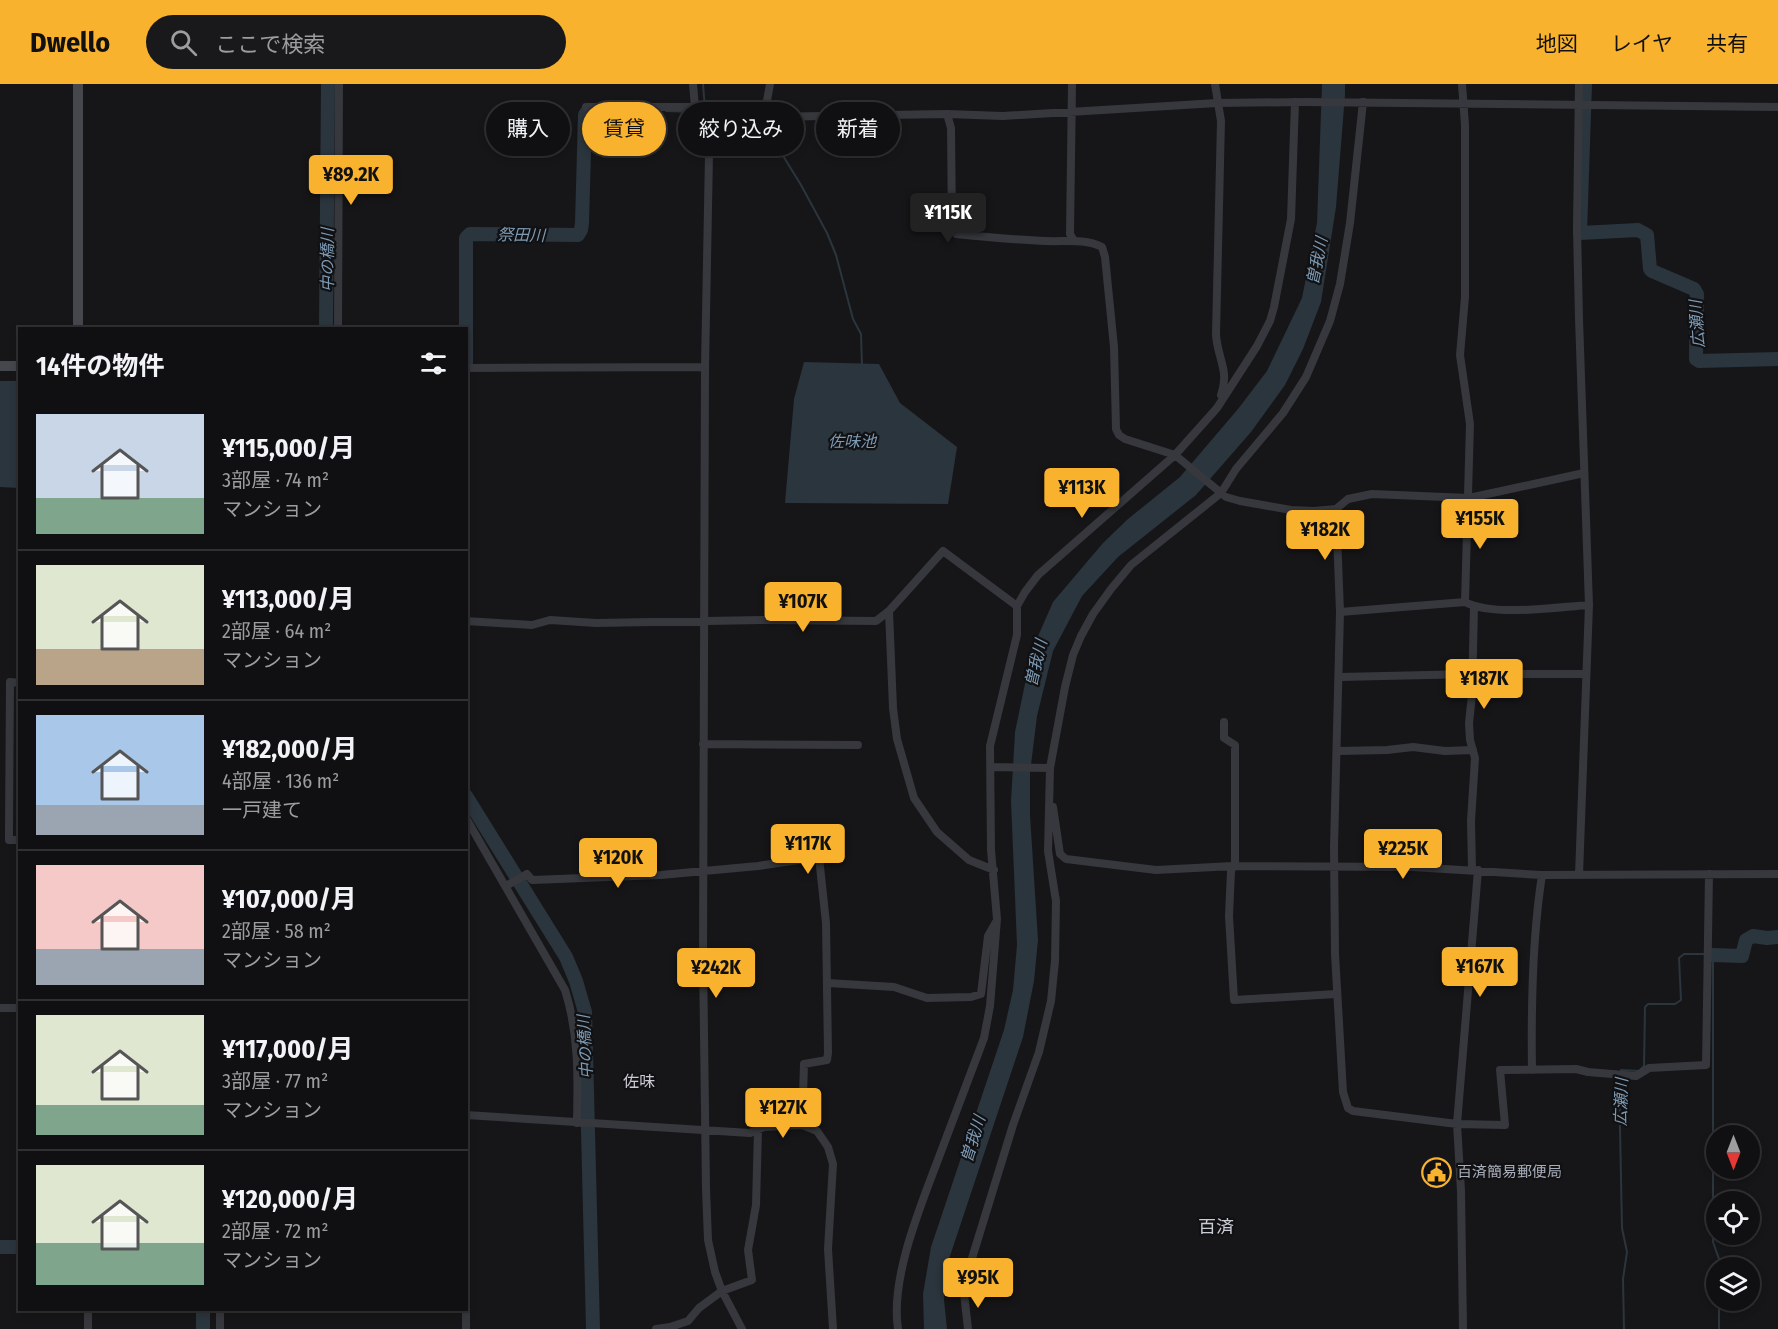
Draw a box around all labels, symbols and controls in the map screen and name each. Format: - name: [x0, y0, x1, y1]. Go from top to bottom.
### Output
- search box: [146, 15, 566, 69]
- text: Dwello: [30, 26, 110, 59]
- icon: search: [167, 26, 200, 59]
- text: ここで検索: [215, 31, 325, 58]
- text: 地図: [1536, 31, 1578, 57]
- text: レイヤ: [1611, 31, 1673, 57]
- text: 共有: [1706, 31, 1748, 57]
- chip: 購入: [486, 102, 570, 156]
- chip: 賃貸: [582, 102, 666, 156]
- chip: 絞り込み: [678, 102, 804, 156]
- chip: 新着: [816, 102, 900, 156]
- pin: ¥89.2K: [302, 155, 400, 206]
- text: ¥89.2K: [323, 162, 379, 186]
- pin: ¥115K: [906, 193, 990, 244]
- text: ¥115K: [924, 200, 972, 224]
- water label: 祭田川: [497, 225, 547, 245]
- water label: 中の橋川: [318, 226, 337, 292]
- water label: 曽我川: [1303, 234, 1332, 286]
- water label: 広瀬川: [1686, 297, 1708, 349]
- icon: filters: [417, 347, 450, 380]
- text: 14件の物件: [36, 351, 164, 382]
- water label: 佐味池: [828, 432, 878, 451]
- text: ¥115,000/月: [222, 433, 355, 464]
- icon: home: [84, 438, 156, 510]
- text: 3部屋 · 74 m²: [222, 468, 329, 492]
- pin: ¥113K: [1040, 468, 1124, 519]
- text: ¥113K: [1058, 475, 1106, 499]
- text: マンション: [222, 497, 322, 521]
- pin: ¥155K: [1438, 499, 1522, 550]
- text: ¥155K: [1455, 506, 1505, 530]
- pin: ¥182K: [1283, 510, 1367, 561]
- text: ¥182K: [1300, 517, 1350, 541]
- pin: ¥107K: [761, 582, 845, 633]
- text: ¥113,000/月: [222, 584, 355, 615]
- icon: home: [84, 589, 156, 661]
- text: ¥107K: [779, 589, 827, 613]
- text: 2部屋 · 64 m²: [222, 619, 331, 643]
- water label: 曽我川: [1021, 636, 1051, 689]
- text: マンション: [222, 648, 322, 672]
- pin: ¥187K: [1442, 659, 1526, 710]
- text: ¥187K: [1460, 666, 1508, 690]
- text: ¥182,000/月: [222, 734, 358, 765]
- icon: home: [84, 739, 156, 811]
- text: 4部屋 · 136 m²: [222, 769, 339, 793]
- text: 一戸建て: [222, 798, 302, 822]
- pin: ¥117K: [766, 824, 850, 875]
- pin: ¥225K: [1361, 829, 1445, 880]
- text: ¥117K: [785, 831, 831, 855]
- text: ¥225K: [1378, 836, 1428, 860]
- pin: ¥120K: [576, 838, 660, 889]
- text: ¥120K: [593, 845, 643, 869]
- text: ¥107,000/月: [222, 884, 357, 915]
- icon: home: [84, 889, 156, 961]
- text: 2部屋 · 58 m²: [222, 919, 331, 943]
- pin: ¥167K: [1438, 947, 1522, 998]
- text: マンション: [222, 948, 322, 972]
- pin: ¥242K: [674, 948, 758, 999]
- text: ¥167K: [1456, 954, 1504, 978]
- text: ¥242K: [691, 955, 741, 979]
- water label: 中の橋川: [574, 1013, 596, 1079]
- text: ¥117,000/月: [222, 1034, 354, 1065]
- icon: home: [84, 1039, 156, 1111]
- text: 3部屋 · 77 m²: [222, 1069, 328, 1093]
- district label: 佐味: [623, 1072, 655, 1091]
- water label: 広瀬川: [1611, 1076, 1631, 1126]
- pin: ¥127K: [741, 1088, 825, 1139]
- text: ¥127K: [759, 1095, 807, 1119]
- text: マンション: [222, 1098, 322, 1122]
- water label: 曽我川: [957, 1111, 990, 1165]
- north arrow: [1706, 1125, 1760, 1179]
- map controls: [1706, 1125, 1760, 1311]
- public building icon: 百済簡易郵便局: [1420, 1156, 1452, 1188]
- place label: 百済簡易郵便局: [1457, 1163, 1562, 1181]
- text: ¥120,000/月: [222, 1184, 358, 1215]
- icon: home: [84, 1189, 156, 1261]
- button: locate: [1706, 1191, 1760, 1245]
- district label: 百済: [1198, 1216, 1234, 1238]
- text: 2部屋 · 72 m²: [222, 1219, 328, 1243]
- text: マンション: [222, 1248, 322, 1272]
- button: layers: [1706, 1257, 1760, 1311]
- pin: ¥95K: [942, 1258, 1014, 1309]
- text: ¥95K: [957, 1265, 999, 1289]

